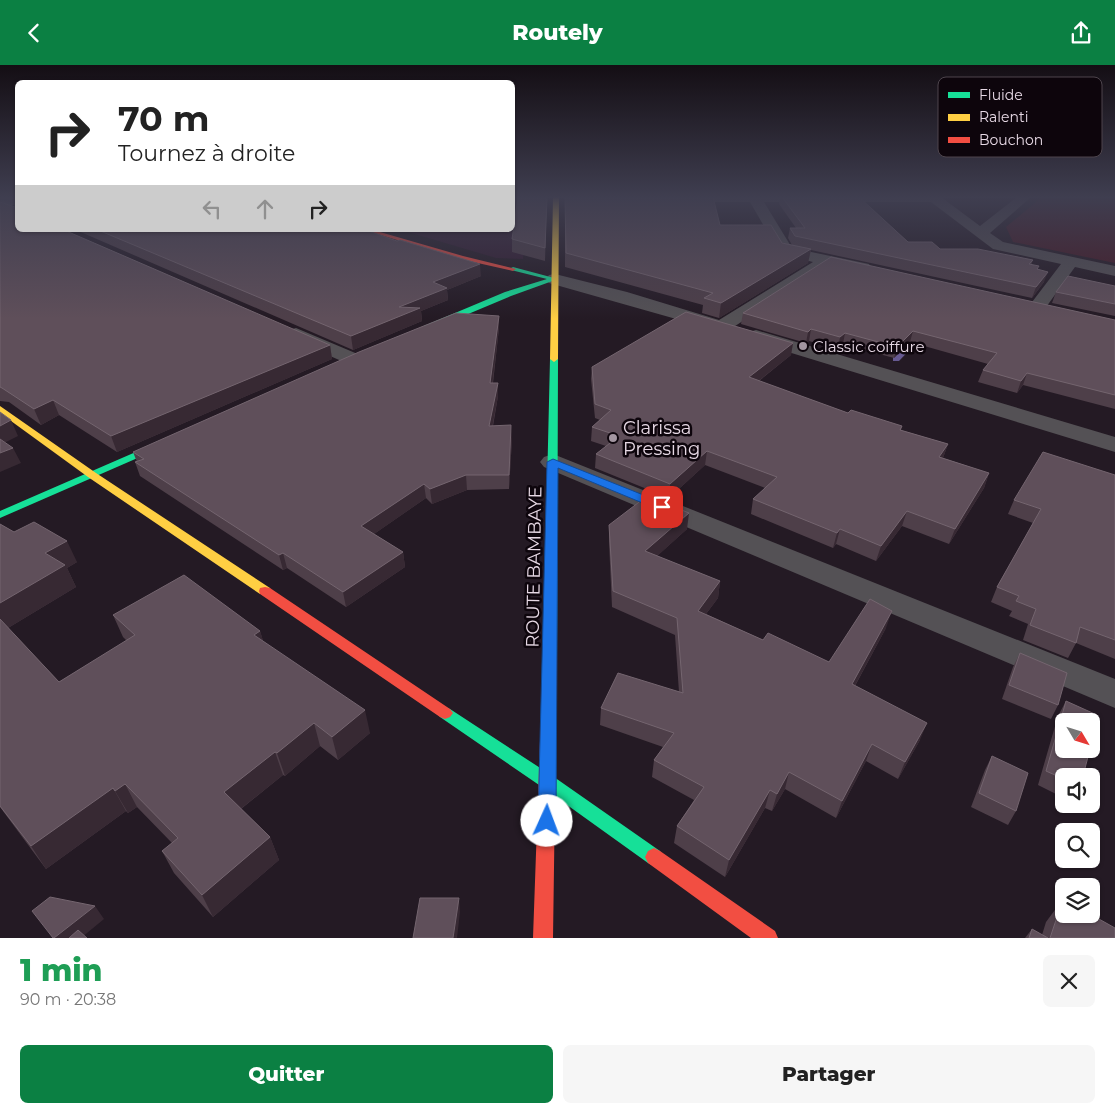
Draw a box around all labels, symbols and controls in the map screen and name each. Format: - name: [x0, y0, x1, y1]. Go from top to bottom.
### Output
- icon: back: [20, 19, 48, 47]
- text: Routely: [512, 19, 603, 46]
- icon: share: [1067, 19, 1095, 47]
- legend: [938, 77, 1102, 157]
- text: Fluide: [979, 86, 1023, 104]
- text: 70 m: [118, 97, 209, 140]
- icon: right: [35, 100, 100, 165]
- text: Ralenti: [979, 108, 1028, 126]
- text: Bouchon: [979, 131, 1043, 149]
- text: Tournez à droite: [118, 140, 295, 167]
- icon: left: [198, 195, 226, 223]
- icon: ahead: [251, 195, 279, 223]
- icon: right: [304, 195, 332, 223]
- place label: Classic coiffure: [813, 337, 925, 356]
- marker: Classic coiffure: [797, 340, 809, 352]
- place label: Clarissa Pressing: [623, 417, 700, 460]
- marker: Clarissa Pressing: [607, 432, 619, 444]
- street label: ROUTE BAMBAYE: [522, 486, 546, 648]
- pin: [641, 486, 683, 528]
- icon: arrive: [648, 493, 676, 521]
- north arrow: [1055, 713, 1100, 757]
- map controls: [1055, 713, 1100, 923]
- button: sound: [1055, 768, 1100, 813]
- position arrow: [520, 794, 572, 846]
- button: search: [1055, 823, 1100, 868]
- button: layers: [1055, 878, 1100, 923]
- text: 1 min: [20, 952, 103, 989]
- button: close: [1043, 955, 1095, 1007]
- text: 90 m · 20:38: [20, 990, 116, 1009]
- button: Quitter: [20, 1045, 553, 1103]
- button: Partager: [563, 1045, 1095, 1103]

